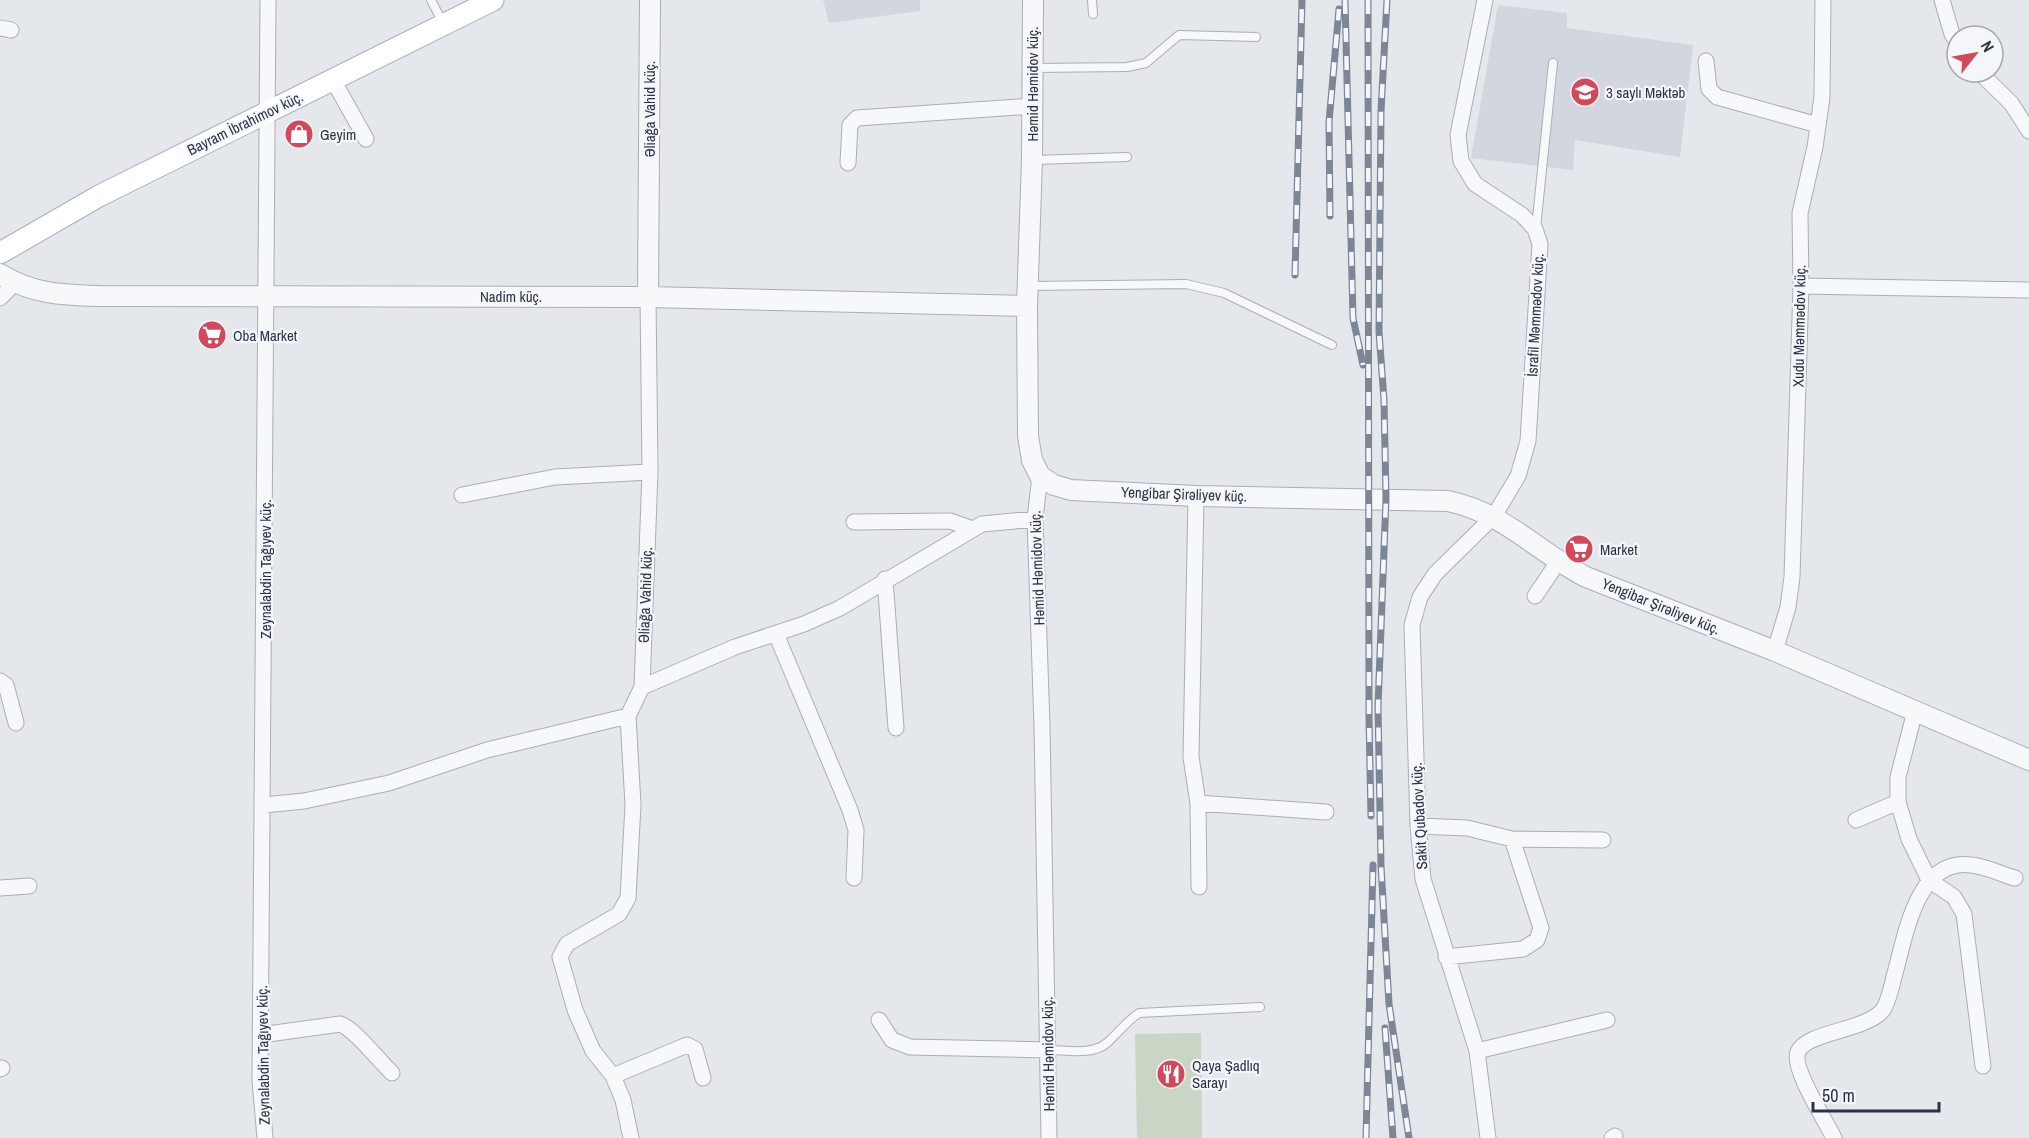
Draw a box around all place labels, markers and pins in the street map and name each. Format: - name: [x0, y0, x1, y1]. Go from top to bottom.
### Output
- school or university icon: 3 saylı Məktəb: [1569, 76, 1601, 108]
- place label: 3 saylı Məktəb: [1606, 82, 1685, 103]
- shop icon: Geyim: [283, 118, 315, 150]
- place label: Geyim: [320, 124, 356, 145]
- supermarket icon: Oba Market: [196, 319, 228, 351]
- place label: Oba Market: [233, 325, 298, 346]
- supermarket icon: Market: [1563, 533, 1595, 565]
- place label: Market: [1600, 539, 1638, 560]
- place label: Qaya Şadlıq Sarayı: [1192, 1055, 1260, 1093]
- restaurant icon: Qaya Şadlıq Sarayı: [1155, 1058, 1187, 1090]

